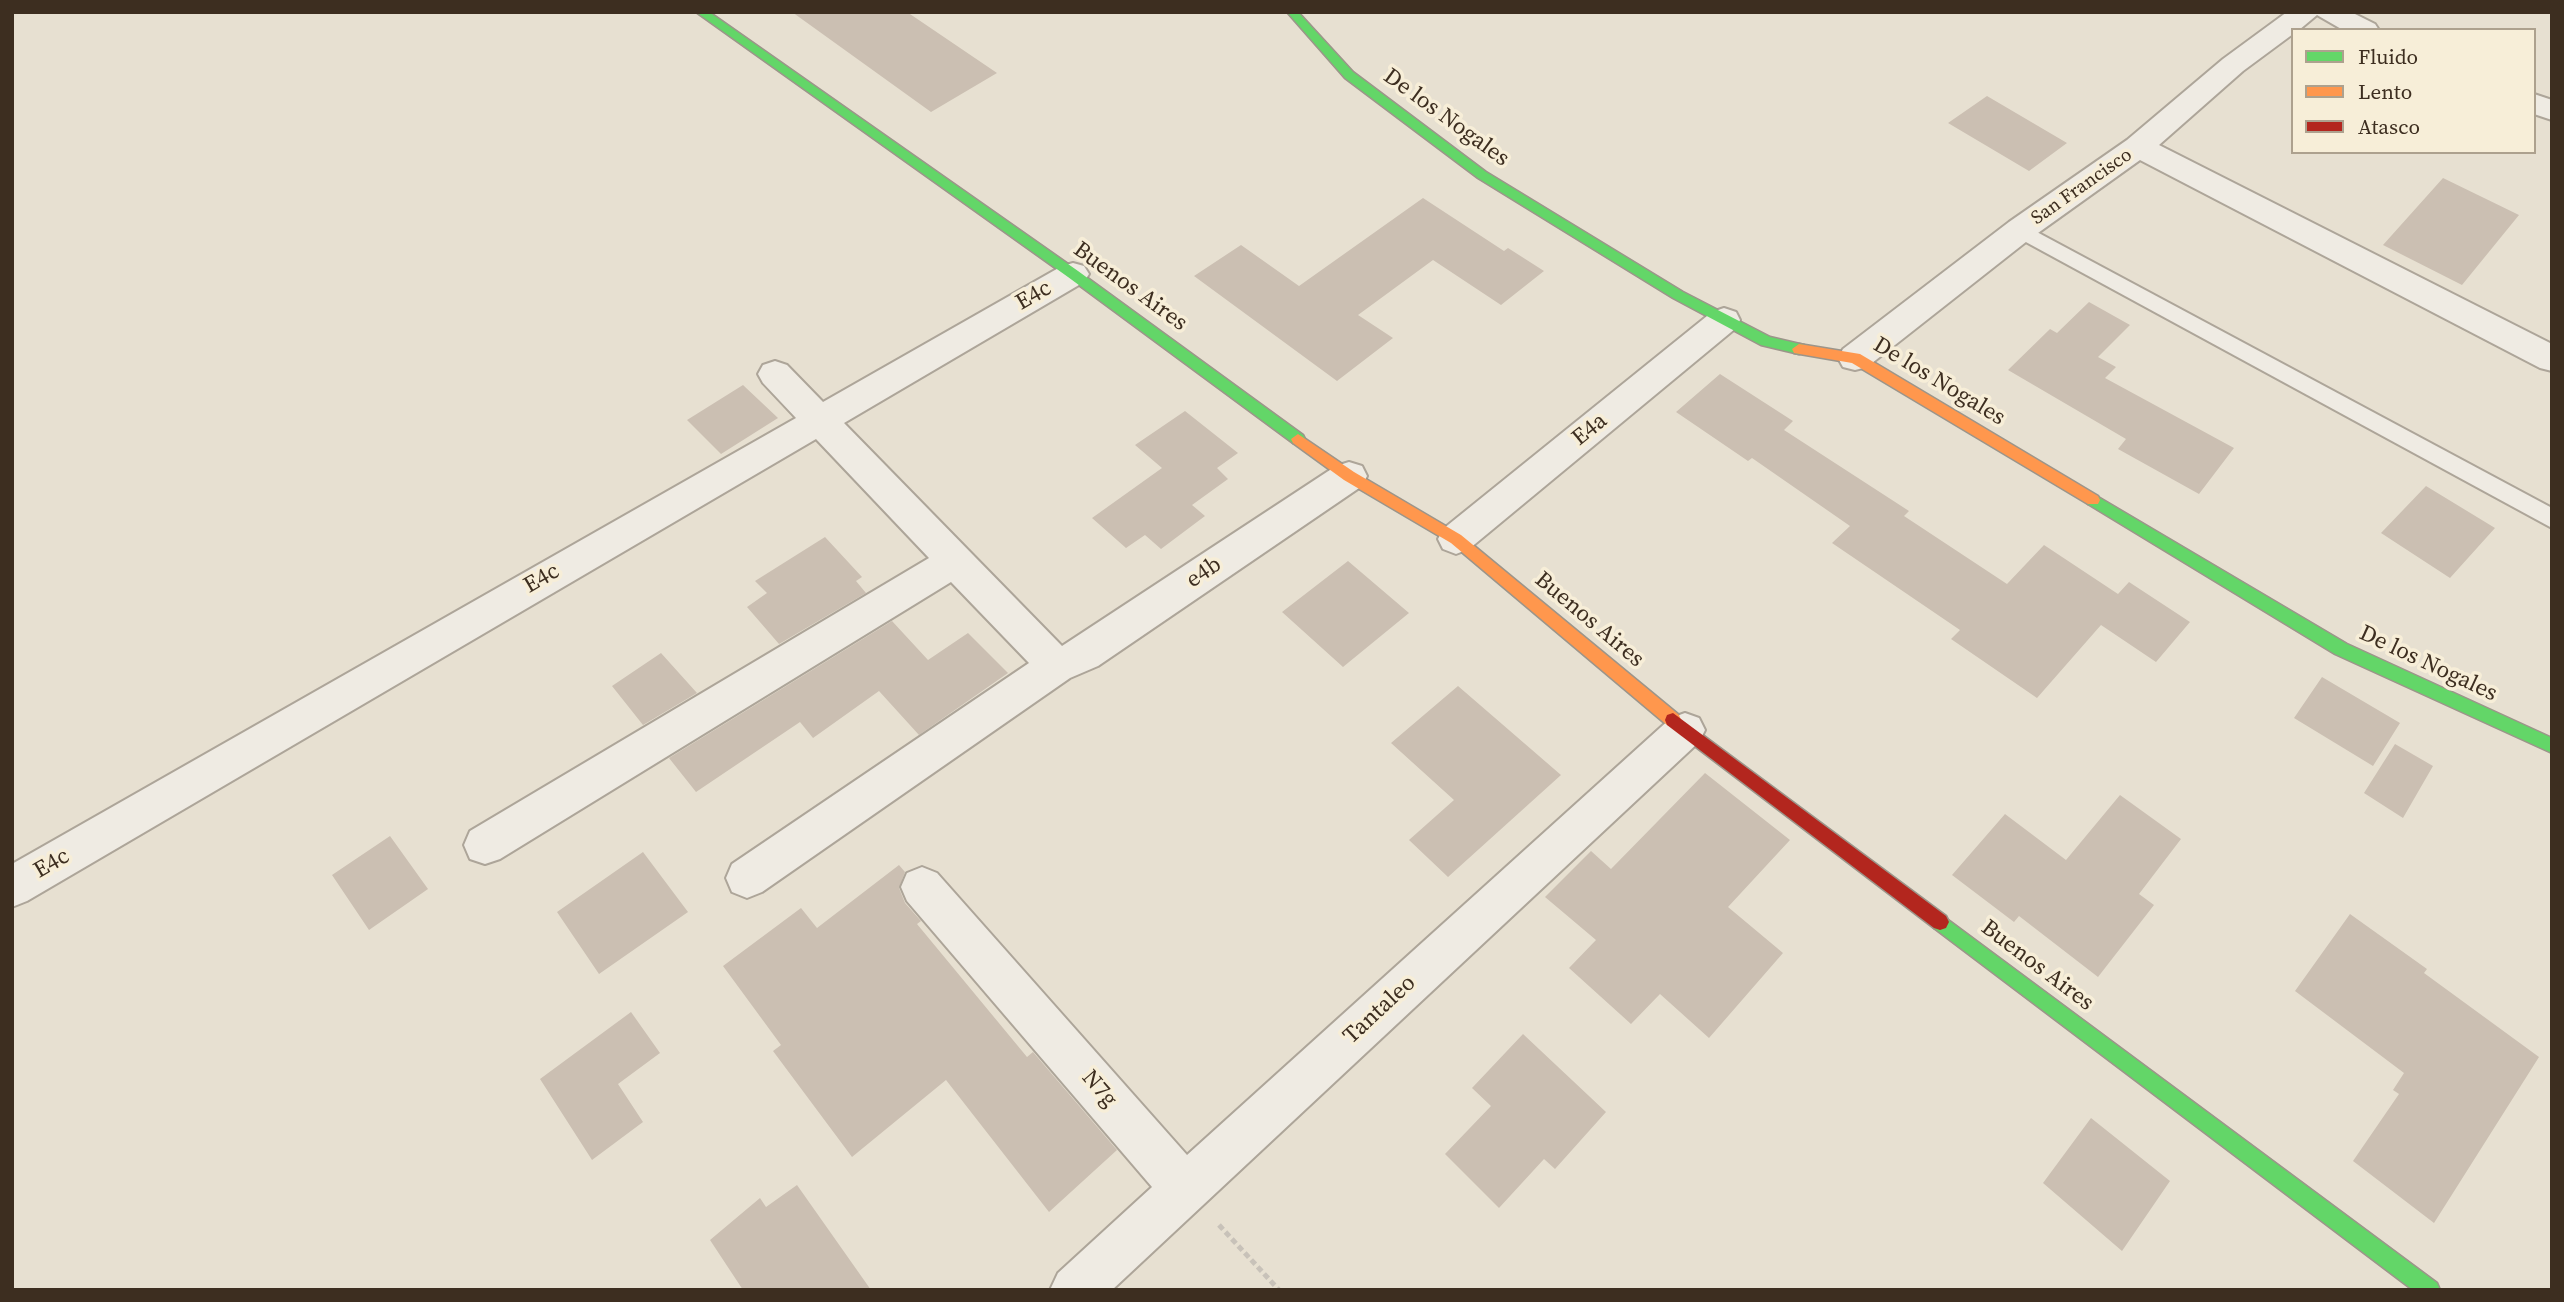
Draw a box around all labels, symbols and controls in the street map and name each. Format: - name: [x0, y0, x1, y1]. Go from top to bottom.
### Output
- legend: [2291, 28, 2536, 154]
- text: Fluido: [2358, 42, 2418, 71]
- street label: De los Nogales: [1378, 63, 1514, 173]
- text: Lento: [2358, 77, 2412, 106]
- text: Atasco: [2358, 112, 2420, 141]
- street label: San Francisco: [2027, 144, 2137, 230]
- street label: Buenos Aires: [1068, 236, 1192, 338]
- street label: E4c: [1011, 275, 1057, 317]
- street label: De los Nogales: [1868, 332, 2010, 432]
- street label: E4a: [1567, 408, 1613, 452]
- street label: e4b: [1181, 551, 1227, 595]
- street label: E4c: [519, 558, 565, 600]
- street label: Buenos Aires: [1529, 566, 1649, 674]
- street label: De los Nogales: [2355, 620, 2501, 708]
- street label: E4c: [29, 843, 75, 885]
- street label: Buenos Aires: [1975, 915, 2099, 1017]
- street label: Tantaleo: [1338, 970, 1422, 1050]
- street label: N7g: [1075, 1065, 1123, 1113]

